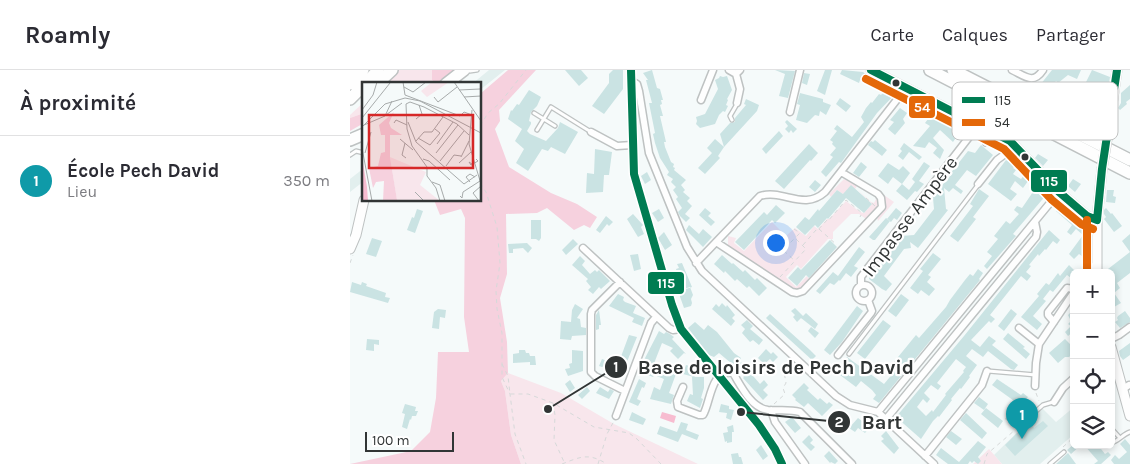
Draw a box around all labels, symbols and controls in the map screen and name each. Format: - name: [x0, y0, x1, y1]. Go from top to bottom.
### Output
- text: Roamly: [25, 21, 110, 49]
- text: Carte: [870, 24, 914, 46]
- text: Calques: [942, 24, 1008, 46]
- text: Partager: [1036, 24, 1105, 46]
- unlabelled marker: [891, 78, 901, 88]
- inset map: [362, 82, 481, 201]
- legend: [952, 82, 1118, 140]
- text: À proximité: [20, 91, 136, 115]
- text: 115: [994, 92, 1011, 109]
- line badge: 54: [908, 95, 936, 119]
- text: 54: [914, 99, 931, 116]
- text: 54: [994, 114, 1010, 131]
- street label: Impasse Ampère: [857, 152, 962, 281]
- unlabelled marker: [1020, 152, 1030, 162]
- text: École Pech David: [67, 160, 219, 182]
- line badge: 115: [1030, 169, 1068, 193]
- text: 1: [33, 171, 39, 190]
- text: 350 m: [283, 171, 330, 190]
- text: 115: [1040, 173, 1058, 190]
- text: Lieu: [67, 182, 97, 201]
- your location: [763, 230, 789, 256]
- map controls: [1070, 269, 1115, 449]
- button: +: [1070, 269, 1115, 314]
- line badge: 115: [647, 271, 685, 295]
- text: 115: [657, 275, 675, 292]
- button: −: [1070, 314, 1115, 359]
- callout: Base de loisirs de Pech David: [603, 350, 925, 385]
- text: Base de loisirs de Pech David: [638, 356, 914, 379]
- text: 1: [613, 358, 619, 376]
- button: locate: [1070, 359, 1115, 404]
- pin: 1: [1006, 398, 1038, 439]
- callout: Bart: [827, 404, 912, 439]
- button: layers: [1070, 404, 1115, 449]
- text: Bart: [862, 411, 902, 434]
- text: 2: [834, 413, 844, 431]
- scale bar: [365, 429, 454, 452]
- text: 100 m: [372, 432, 410, 449]

